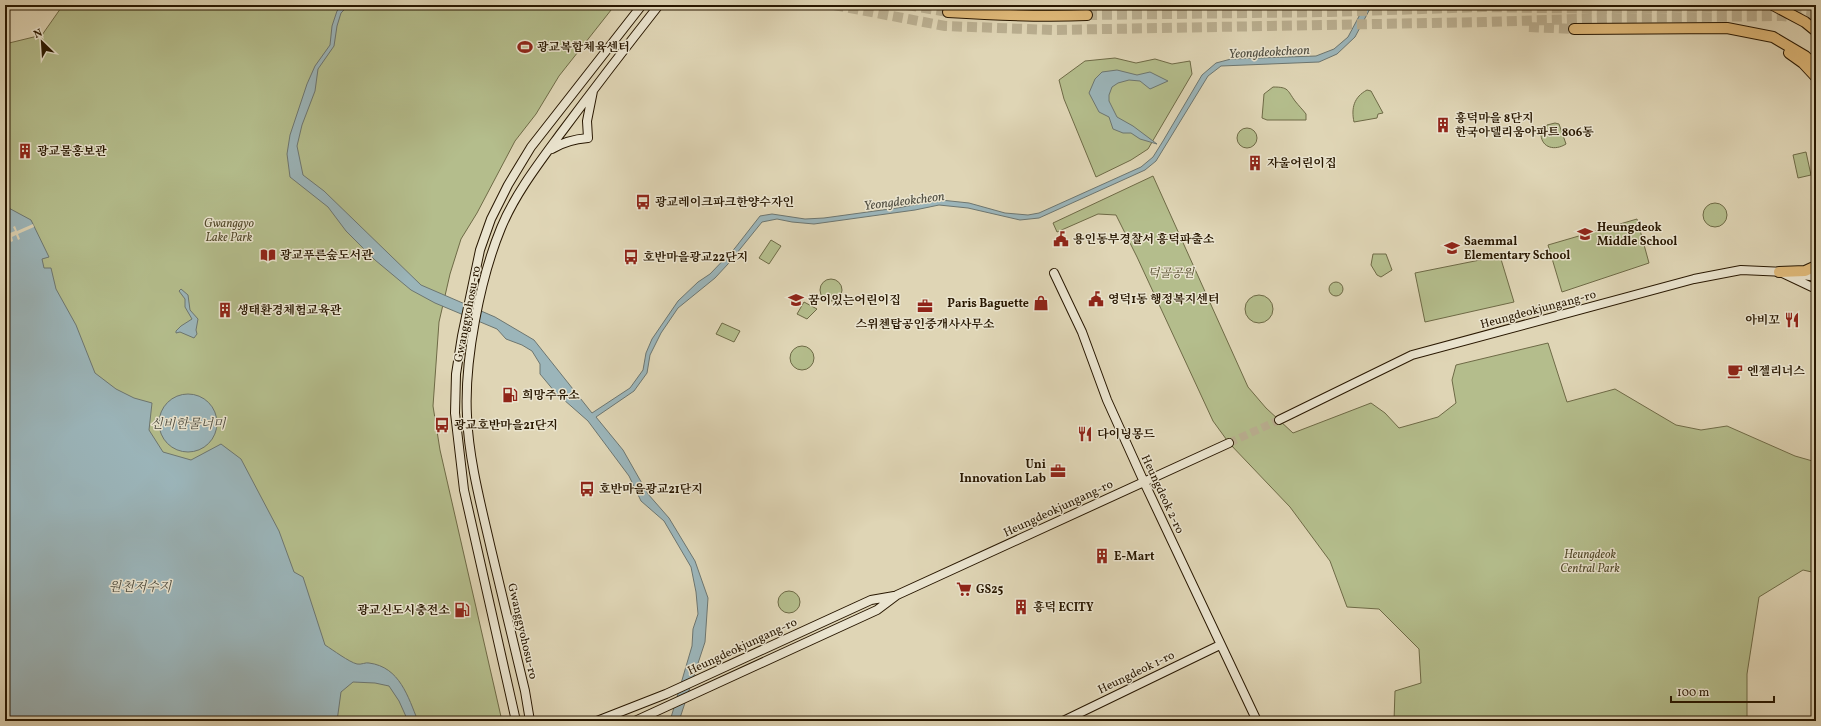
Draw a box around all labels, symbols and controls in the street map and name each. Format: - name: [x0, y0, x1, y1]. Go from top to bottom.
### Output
- north arrow: [22, 22, 62, 62]
- text: N: [32, 26, 45, 43]
- sports icon: 광교복합체육센터: [516, 38, 534, 56]
- place label: 광교복합체육센터: [537, 40, 630, 56]
- water label: Yeongdeokcheon: [1228, 42, 1310, 64]
- place label: 흥덕마을 8단지 한국아델리움아파트 806동: [1455, 111, 1594, 141]
- building icon: 흥덕마을 8단지 한국아델리움아파트 806동: [1434, 116, 1452, 134]
- building icon: 광교물홍보관: [16, 142, 34, 160]
- place label: 광교물홍보관: [37, 144, 107, 160]
- building icon: 자울어린이집: [1246, 154, 1264, 172]
- place label: 자울어린이집: [1267, 156, 1337, 172]
- water label: Yeongdeokcheon: [863, 188, 946, 216]
- bus stop icon: 광교레이크파크한양수자인: [634, 193, 652, 211]
- place label: 광교레이크파크한양수자인: [655, 195, 794, 211]
- park label: Gwanggyo Lake Park: [204, 216, 254, 246]
- place label: Heungdeok Middle School: [1597, 220, 1677, 250]
- school or university icon: Heungdeok Middle School: [1576, 225, 1594, 243]
- public building icon: 용인동부경찰서 흥덕파출소: [1052, 230, 1070, 248]
- place label: 용인동부경찰서 흥덕파출소: [1073, 232, 1215, 248]
- place label: Saemmal Elementary School: [1464, 234, 1570, 264]
- school or university icon: Saemmal Elementary School: [1443, 239, 1461, 257]
- library icon: 광교푸른숲도서관: [259, 246, 277, 264]
- place label: 광교푸른숲도서관: [280, 248, 373, 264]
- bus stop icon: 호반마을광교22단지: [622, 248, 640, 266]
- place label: 호반마을광교22단지: [643, 250, 748, 266]
- street label: Gwanggyohosu-ro: [451, 265, 485, 364]
- park label: 덕골공원: [1148, 266, 1196, 282]
- street label: Heungdeokjungang-ro: [1479, 287, 1598, 333]
- public building icon: 영덕1동 행정복지센터: [1087, 290, 1105, 308]
- school or university icon: 꿈이있는어린이집: [787, 291, 805, 309]
- place label: 영덕1동 행정복지센터: [1108, 292, 1220, 308]
- place label: 꿈이있는어린이집: [808, 293, 901, 309]
- shop icon: Paris Baguette: [1032, 294, 1050, 312]
- place label: Paris Baguette: [947, 296, 1029, 312]
- office icon: 스위첸탑공인중개사사무소: [916, 297, 934, 315]
- building icon: 생태환경체험교육관: [216, 301, 234, 319]
- place label: 생태환경체험교육관: [237, 303, 342, 319]
- restaurant icon: 아비꼬: [1783, 311, 1801, 329]
- place label: 아비꼬: [1745, 313, 1780, 329]
- place label: 스위첸탑공인중개사사무소: [855, 317, 995, 333]
- cafe icon: 엔젤리너스: [1726, 362, 1744, 380]
- place label: 엔젤리너스: [1747, 364, 1805, 380]
- fuel station icon: 희망주유소: [501, 386, 519, 404]
- place label: 희망주유소: [522, 388, 580, 404]
- water label: 신비한물너미: [150, 416, 227, 434]
- bus stop icon: 광교호반마을21단지: [433, 416, 451, 434]
- place label: 광교호반마을21단지: [454, 418, 558, 434]
- restaurant icon: 다이닝몽드: [1076, 425, 1094, 443]
- place label: 다이닝몽드: [1097, 427, 1155, 443]
- street label: Heungdeok 2-ro: [1137, 452, 1187, 536]
- place label: Uni Innovation Lab: [959, 457, 1046, 487]
- office icon: Uni Innovation Lab: [1049, 462, 1067, 480]
- street label: Heungdeokjungang-ro: [1001, 476, 1116, 541]
- bus stop icon: 호반마을광교21단지: [578, 480, 596, 498]
- place label: 호반마을광교21단지: [599, 482, 703, 498]
- building icon: E-Mart: [1093, 547, 1111, 565]
- park label: Heungdeok Central Park: [1560, 547, 1620, 577]
- place label: E-Mart: [1114, 549, 1155, 565]
- water label: 원천저수지: [109, 579, 173, 597]
- supermarket icon: GS25: [955, 580, 973, 598]
- street label: Gwanggyohosu-ro: [503, 582, 541, 681]
- place label: GS25: [976, 582, 1004, 598]
- building icon: 흥덕 ECITY: [1012, 598, 1030, 616]
- place label: 흥덕 ECITY: [1033, 600, 1094, 616]
- fuel station icon: 광교신도시충전소: [453, 601, 471, 619]
- place label: 광교신도시충전소: [357, 603, 450, 619]
- street label: Heungdeokjungang-ro: [685, 614, 800, 679]
- street label: Heungdeok 1-ro: [1096, 647, 1177, 698]
- scale bar: [1671, 678, 1774, 704]
- text: 100 m: [1677, 685, 1710, 701]

